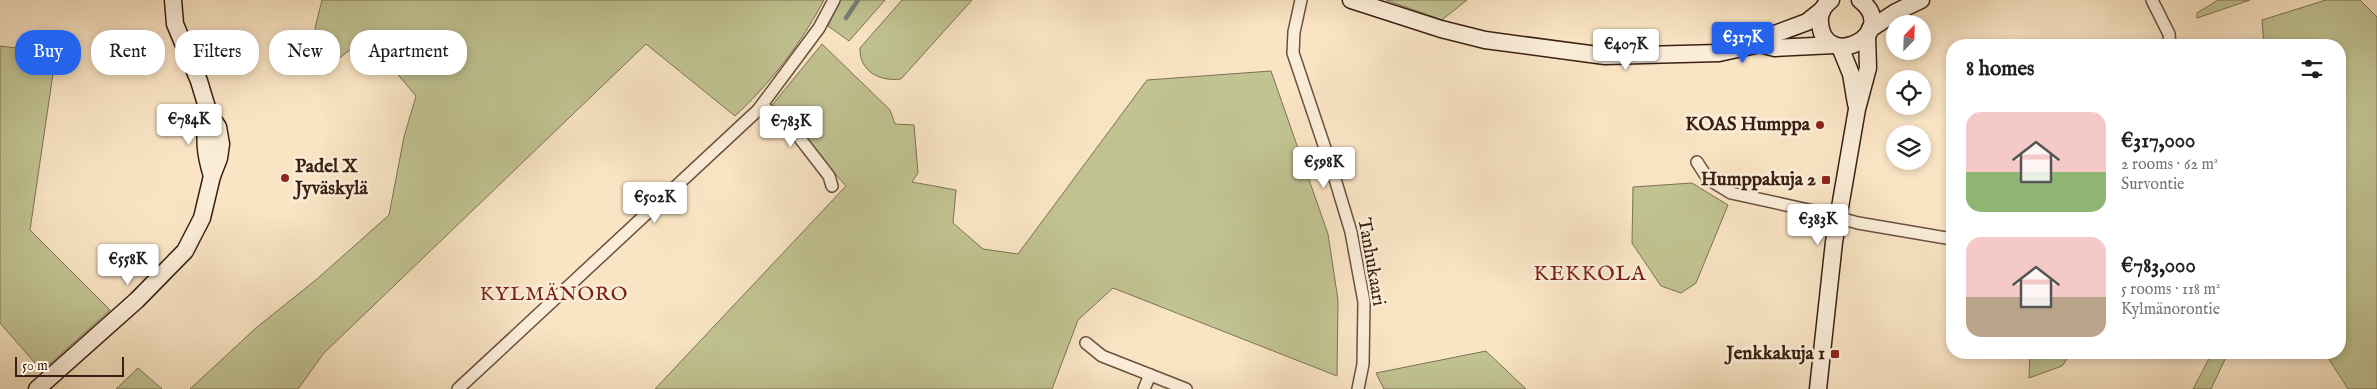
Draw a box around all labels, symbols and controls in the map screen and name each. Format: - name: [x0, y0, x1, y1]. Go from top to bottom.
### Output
- north arrow: [1886, 15, 1931, 60]
- map controls: [1886, 15, 1931, 170]
- pin: €317K: [1708, 22, 1778, 64]
- pin: €407K: [1591, 28, 1661, 71]
- text: €317K: [1723, 28, 1763, 48]
- chip: Buy: [15, 30, 81, 75]
- chip: Rent: [91, 30, 165, 75]
- chip: Filters: [175, 30, 259, 75]
- chip: New: [269, 30, 340, 75]
- chip: Apartment: [350, 30, 467, 75]
- text: €407K: [1604, 35, 1648, 55]
- icon: filters: [2298, 55, 2326, 83]
- text: 8 homes: [1966, 56, 2034, 83]
- button: locate: [1886, 70, 1931, 115]
- pin: €784K: [154, 104, 224, 146]
- pin: €783K: [756, 106, 826, 148]
- text: €784K: [168, 110, 210, 130]
- text: €783K: [771, 112, 811, 132]
- place label: KOAS Humppa: [1685, 113, 1811, 137]
- marker: KOAS Humppa: [1814, 119, 1826, 131]
- button: layers: [1886, 125, 1931, 170]
- text: €317,000: [2121, 128, 2195, 155]
- icon: home: [2006, 132, 2066, 192]
- pin: €598K: [1289, 146, 1359, 189]
- text: €598K: [1304, 153, 1344, 173]
- place label: Padel X Jyväskylä: [292, 155, 368, 201]
- text: 2 rooms · 62 m²: [2121, 155, 2218, 175]
- place label: Humppakuja 2: [1701, 168, 1816, 192]
- marker: Padel X Jyväskylä: [279, 172, 291, 184]
- marker: Humppakuja 2: [1820, 174, 1832, 186]
- text: Survontie: [2121, 175, 2184, 195]
- pin: €502K: [620, 182, 690, 224]
- text: €502K: [634, 188, 676, 208]
- pin: €383K: [1783, 204, 1853, 246]
- text: €383K: [1798, 210, 1838, 230]
- street label: Tanhukaari: [1351, 216, 1391, 308]
- pin: €558K: [93, 244, 163, 286]
- text: €558K: [109, 250, 147, 270]
- text: €783,000: [2121, 253, 2196, 280]
- icon: home: [2006, 257, 2066, 317]
- district label: KEKKOLA: [1534, 261, 1646, 288]
- text: 5 rooms · 118 m²: [2121, 280, 2220, 300]
- district label: KYLMÄNORO: [480, 282, 628, 307]
- text: Kylmänorontie: [2121, 300, 2220, 320]
- place label: Jenkkakuja 1: [1723, 342, 1825, 366]
- marker: Jenkkakuja 1: [1829, 348, 1841, 360]
- scale bar: [15, 354, 124, 377]
- text: 50 m: [22, 357, 48, 375]

